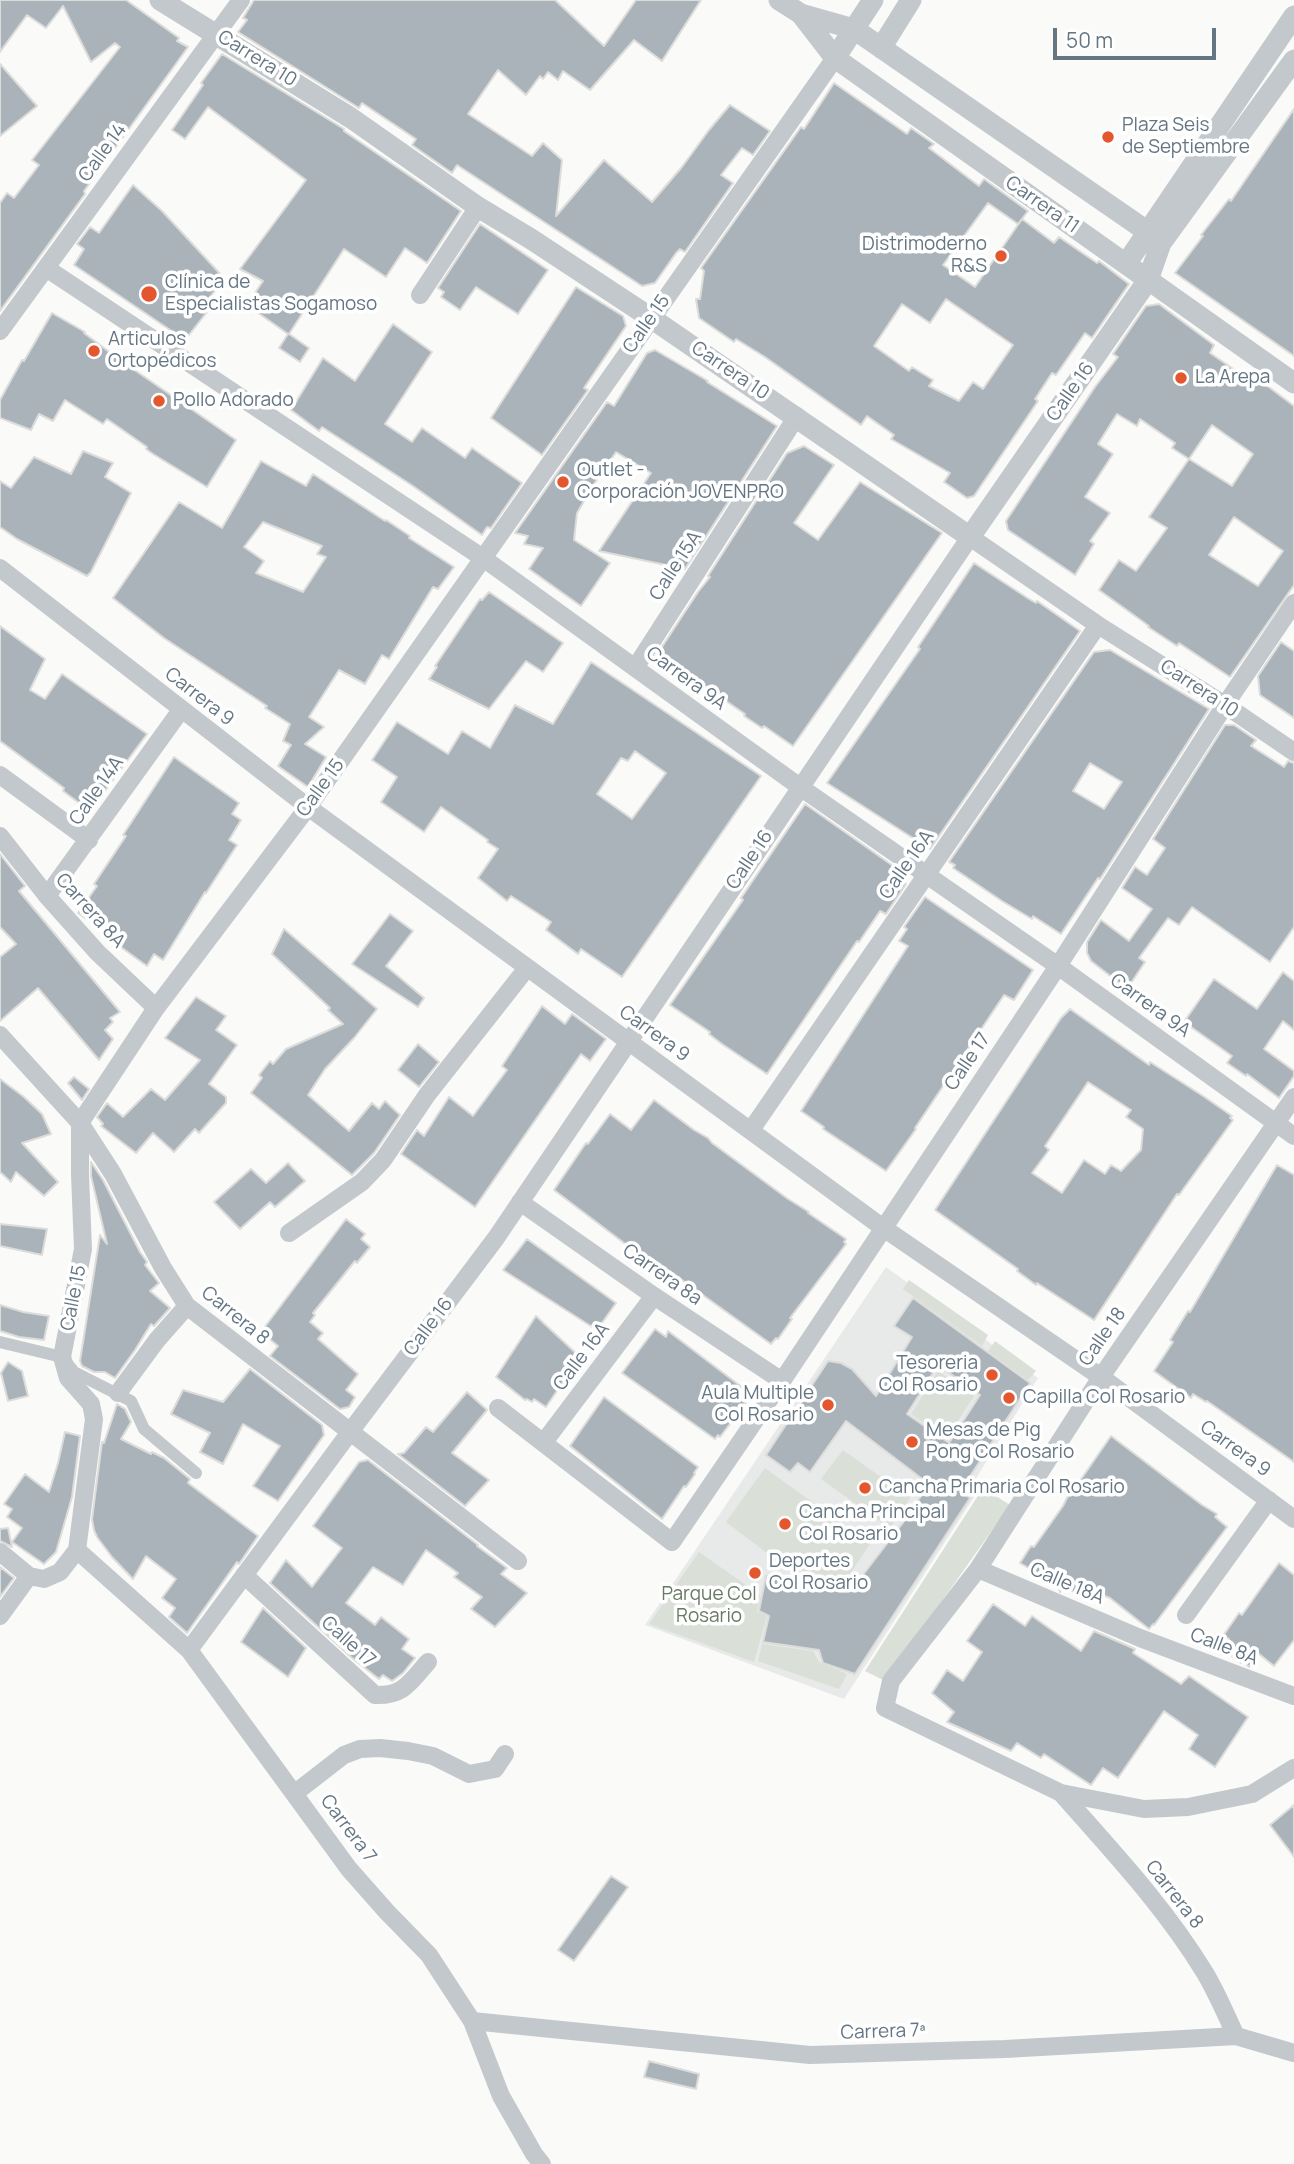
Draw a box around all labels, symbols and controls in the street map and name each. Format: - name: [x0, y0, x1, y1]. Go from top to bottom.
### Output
- scale bar: [1056, 14, 1219, 58]
- street label: Carrera 10: [213, 26, 301, 92]
- text: 50 m: [1066, 26, 1113, 54]
- place label: Plaza Seis de Septiembre: [1122, 115, 1250, 159]
- street label: Calle 14: [74, 119, 132, 187]
- marker: Plaza Seis de Septiembre: [1100, 129, 1116, 145]
- street label: Carrera 11: [1001, 171, 1083, 239]
- place label: Distrimoderno R&S: [862, 234, 987, 278]
- marker: Distrimoderno R&S: [993, 248, 1009, 264]
- place label: Clínica de Especialistas Sogamoso: [165, 272, 377, 316]
- marker: Clínica de Especialistas Sogamoso: [139, 284, 159, 304]
- street label: Calle 15: [619, 290, 675, 358]
- place label: Articulos Ortopédicos: [108, 329, 216, 373]
- street label: Carrera 10: [687, 337, 773, 405]
- marker: Articulos Ortopédicos: [86, 343, 102, 359]
- street label: Calle 16: [1042, 358, 1100, 426]
- place label: La Arepa: [1195, 367, 1270, 389]
- marker: La Arepa: [1173, 370, 1189, 386]
- place label: Pollo Adorado: [173, 390, 294, 412]
- marker: Pollo Adorado: [151, 393, 167, 409]
- place label: Outlet - Corporación JOVENPRO: [577, 460, 784, 504]
- marker: Outlet - Corporación JOVENPRO: [555, 474, 571, 490]
- street label: Calle 15A: [645, 527, 707, 605]
- street label: Carrera 9A: [642, 642, 730, 716]
- street label: Carrera 10: [1156, 655, 1242, 723]
- street label: Carrera 9: [160, 663, 238, 731]
- street label: Calle 14A: [65, 752, 129, 830]
- street label: Calle 15: [292, 754, 350, 822]
- street label: Calle 16: [722, 826, 778, 894]
- street label: Calle 16A: [875, 826, 939, 904]
- street label: Carrera 8A: [51, 869, 129, 953]
- street label: Carrera 9A: [1106, 969, 1194, 1043]
- street label: Carrera 9: [614, 1001, 694, 1067]
- street label: Calle 17: [940, 1029, 996, 1095]
- street label: Carrera 8a: [618, 1240, 706, 1310]
- street label: Calle 15: [56, 1263, 92, 1333]
- street label: Carrera 8: [197, 1282, 273, 1350]
- street label: Calle 16: [400, 1293, 458, 1361]
- street label: Calle 18: [1075, 1303, 1131, 1371]
- street label: Calle 16A: [549, 1319, 615, 1395]
- place label: Tesoreria Col Rosario: [879, 1353, 978, 1397]
- marker: Tesoreria Col Rosario: [984, 1367, 1000, 1383]
- place label: Aula Multiple Col Rosario: [701, 1383, 814, 1427]
- place label: Capilla Col Rosario: [1023, 1387, 1185, 1409]
- marker: Capilla Col Rosario: [1001, 1390, 1017, 1406]
- marker: Aula Multiple Col Rosario: [820, 1397, 836, 1413]
- street label: Carrera 9: [1195, 1416, 1275, 1482]
- place label: Mesas de Pig Pong Col Rosario: [926, 1420, 1074, 1464]
- marker: Mesas de Pig Pong Col Rosario: [904, 1434, 920, 1450]
- place label: Cancha Primaria Col Rosario: [879, 1477, 1125, 1499]
- marker: Cancha Primaria Col Rosario: [857, 1480, 873, 1496]
- place label: Cancha Principal Col Rosario: [799, 1502, 945, 1546]
- marker: Cancha Principal Col Rosario: [777, 1516, 793, 1532]
- place label: Deportes Col Rosario: [769, 1551, 868, 1595]
- street label: Calle 18A: [1026, 1558, 1108, 1610]
- marker: Deportes Col Rosario: [747, 1565, 763, 1581]
- park label: Parque Col Rosario: [661, 1584, 757, 1628]
- street label: Calle 17: [316, 1612, 380, 1672]
- street label: Calle 8A: [1187, 1624, 1261, 1670]
- street label: Carrera 7: [315, 1791, 381, 1867]
- street label: Carrera 8: [1140, 1856, 1208, 1934]
- street label: Carrera 7ª: [840, 2019, 926, 2045]

